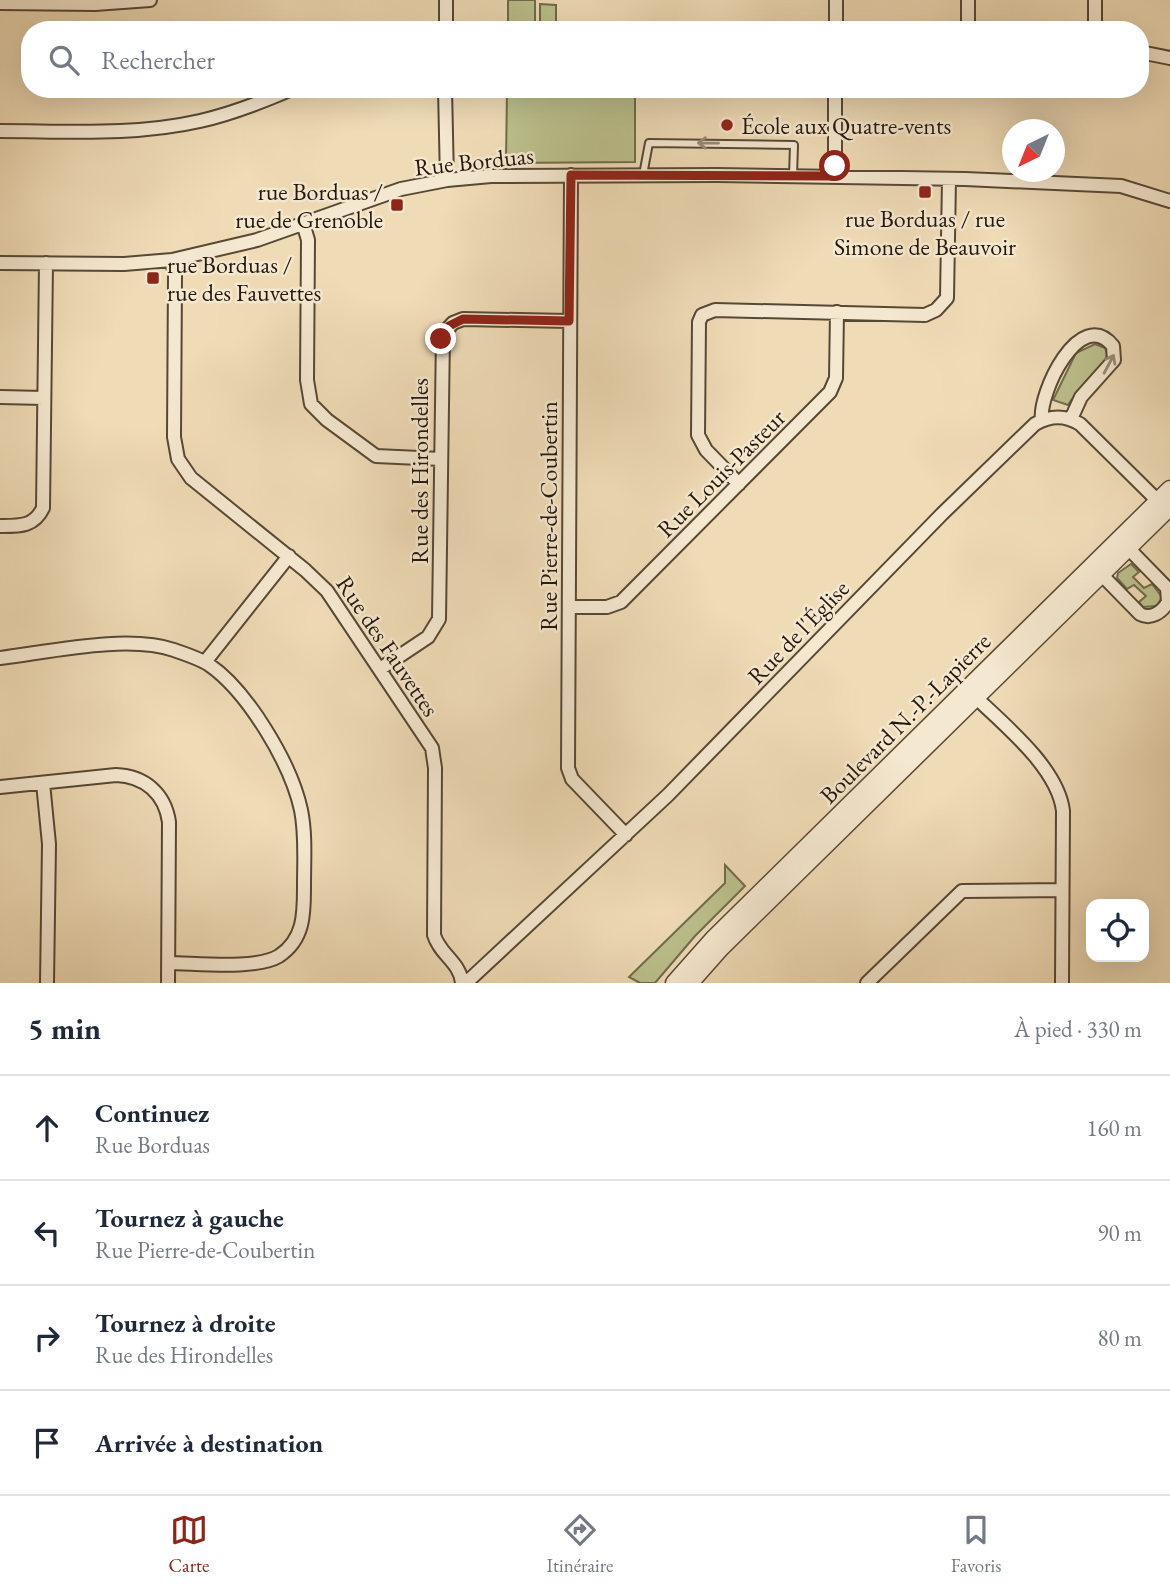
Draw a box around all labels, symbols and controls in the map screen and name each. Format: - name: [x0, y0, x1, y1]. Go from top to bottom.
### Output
- search box: [21, 21, 1149, 98]
- icon: search: [45, 41, 83, 79]
- text: Rechercher: [101, 43, 215, 77]
- place label: École aux Quatre-vents: [741, 110, 951, 141]
- marker: École aux Quatre-vents: [719, 117, 735, 133]
- north arrow: [1002, 119, 1065, 182]
- one-way arrow: [697, 137, 720, 150]
- street label: Rue Borduas: [413, 139, 535, 183]
- route start: [819, 150, 850, 181]
- place label: rue Borduas / rue de Grenoble: [235, 176, 383, 235]
- marker: rue Borduas / rue Simone de Beauvoir: [917, 184, 933, 200]
- marker: rue Borduas / rue de Grenoble: [389, 197, 405, 213]
- place label: rue Borduas / rue Simone de Beauvoir: [834, 203, 1016, 262]
- place label: rue Borduas / rue des Fauvettes: [167, 249, 321, 308]
- marker: rue Borduas / rue des Fauvettes: [145, 270, 161, 286]
- route end: [425, 323, 456, 354]
- one-way arrow: [1103, 354, 1117, 375]
- street label: Rue des Hirondelles: [404, 378, 435, 564]
- street label: Rue Pierre-de-Coubertin: [533, 401, 564, 631]
- street label: Rue Louis-Pasteur: [650, 402, 792, 544]
- street label: Rue des Fauvettes: [330, 570, 446, 722]
- street label: Rue de l'Église: [740, 573, 856, 691]
- street label: Boulevard N.-P.-Lapierre: [813, 626, 997, 810]
- map controls: [1086, 899, 1149, 962]
- button: locate: [1086, 899, 1149, 962]
- text: 5 min: [28, 1009, 101, 1048]
- text: À pied · 330 m: [1014, 1014, 1142, 1044]
- text: Continuez: [95, 1096, 209, 1130]
- icon: ahead: [28, 1109, 66, 1147]
- text: 160 m: [1086, 1113, 1142, 1143]
- text: Rue Borduas: [95, 1130, 210, 1160]
- text: Tournez à gauche: [95, 1201, 284, 1235]
- icon: left: [28, 1214, 66, 1252]
- text: 90 m: [1097, 1218, 1142, 1248]
- text: Rue Pierre-de-Coubertin: [95, 1235, 315, 1265]
- text: Tournez à droite: [95, 1306, 276, 1340]
- icon: right: [28, 1319, 66, 1357]
- text: 80 m: [1097, 1323, 1142, 1353]
- text: Rue des Hirondelles: [95, 1340, 273, 1370]
- icon: arrive: [28, 1424, 66, 1462]
- text: Arrivée à destination: [95, 1426, 323, 1460]
- tab: Carte: [169, 1511, 209, 1578]
- tab: Itinéraire: [547, 1511, 613, 1578]
- tab: Favoris: [951, 1511, 1001, 1578]

